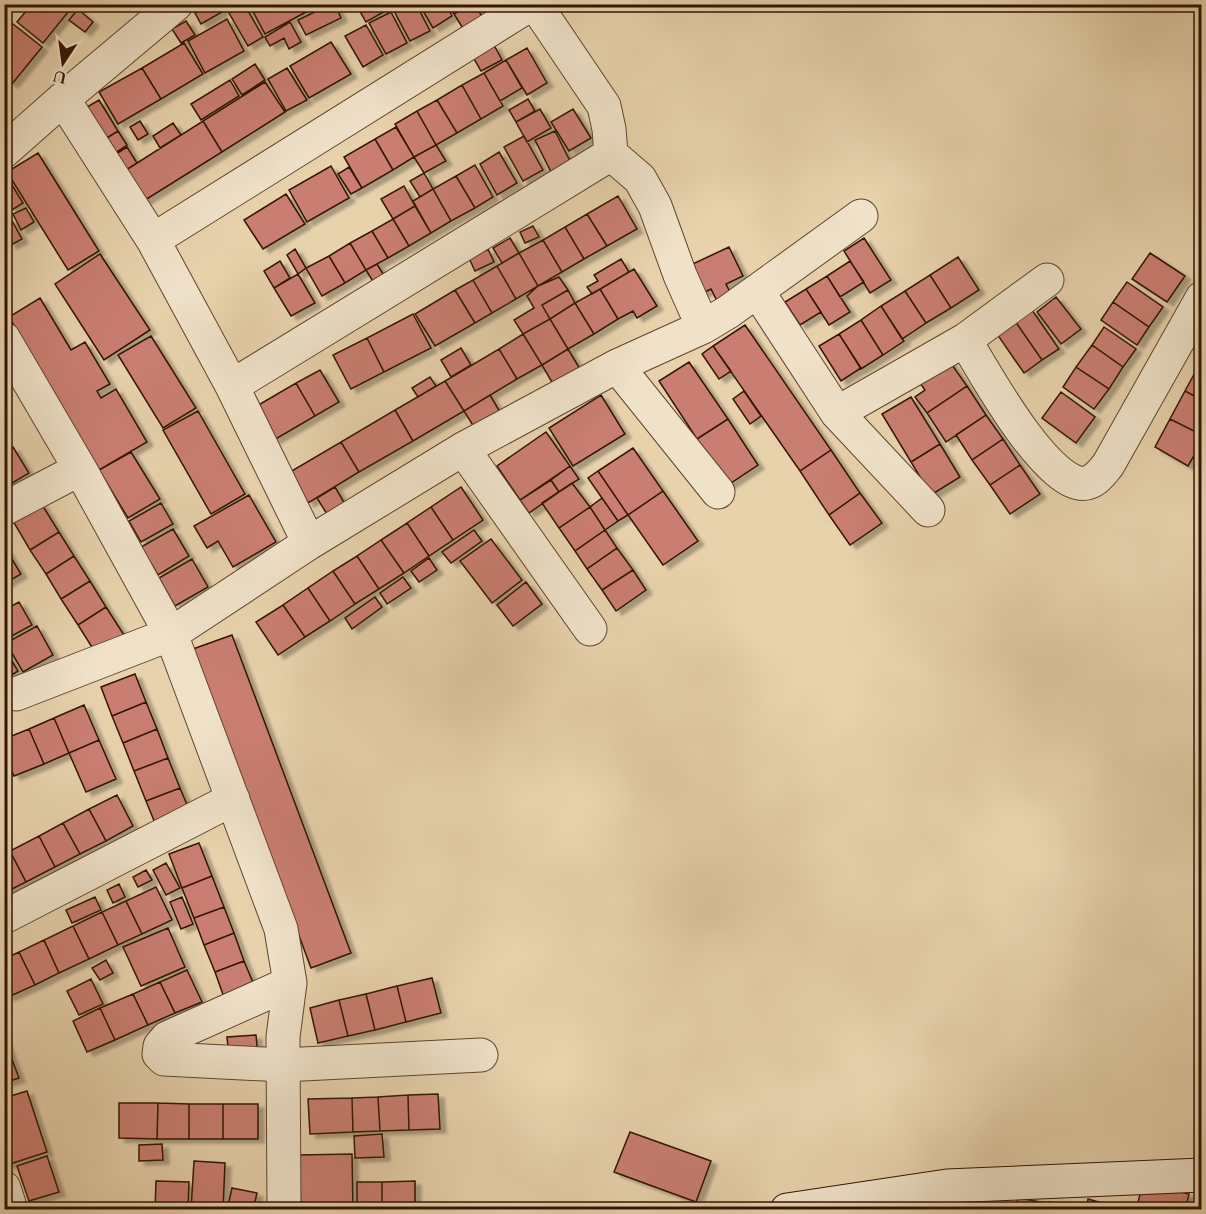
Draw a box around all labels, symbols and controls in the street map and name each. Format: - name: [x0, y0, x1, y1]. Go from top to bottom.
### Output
- north arrow: [33, 33, 93, 93]
- text: U: [51, 64, 69, 89]

